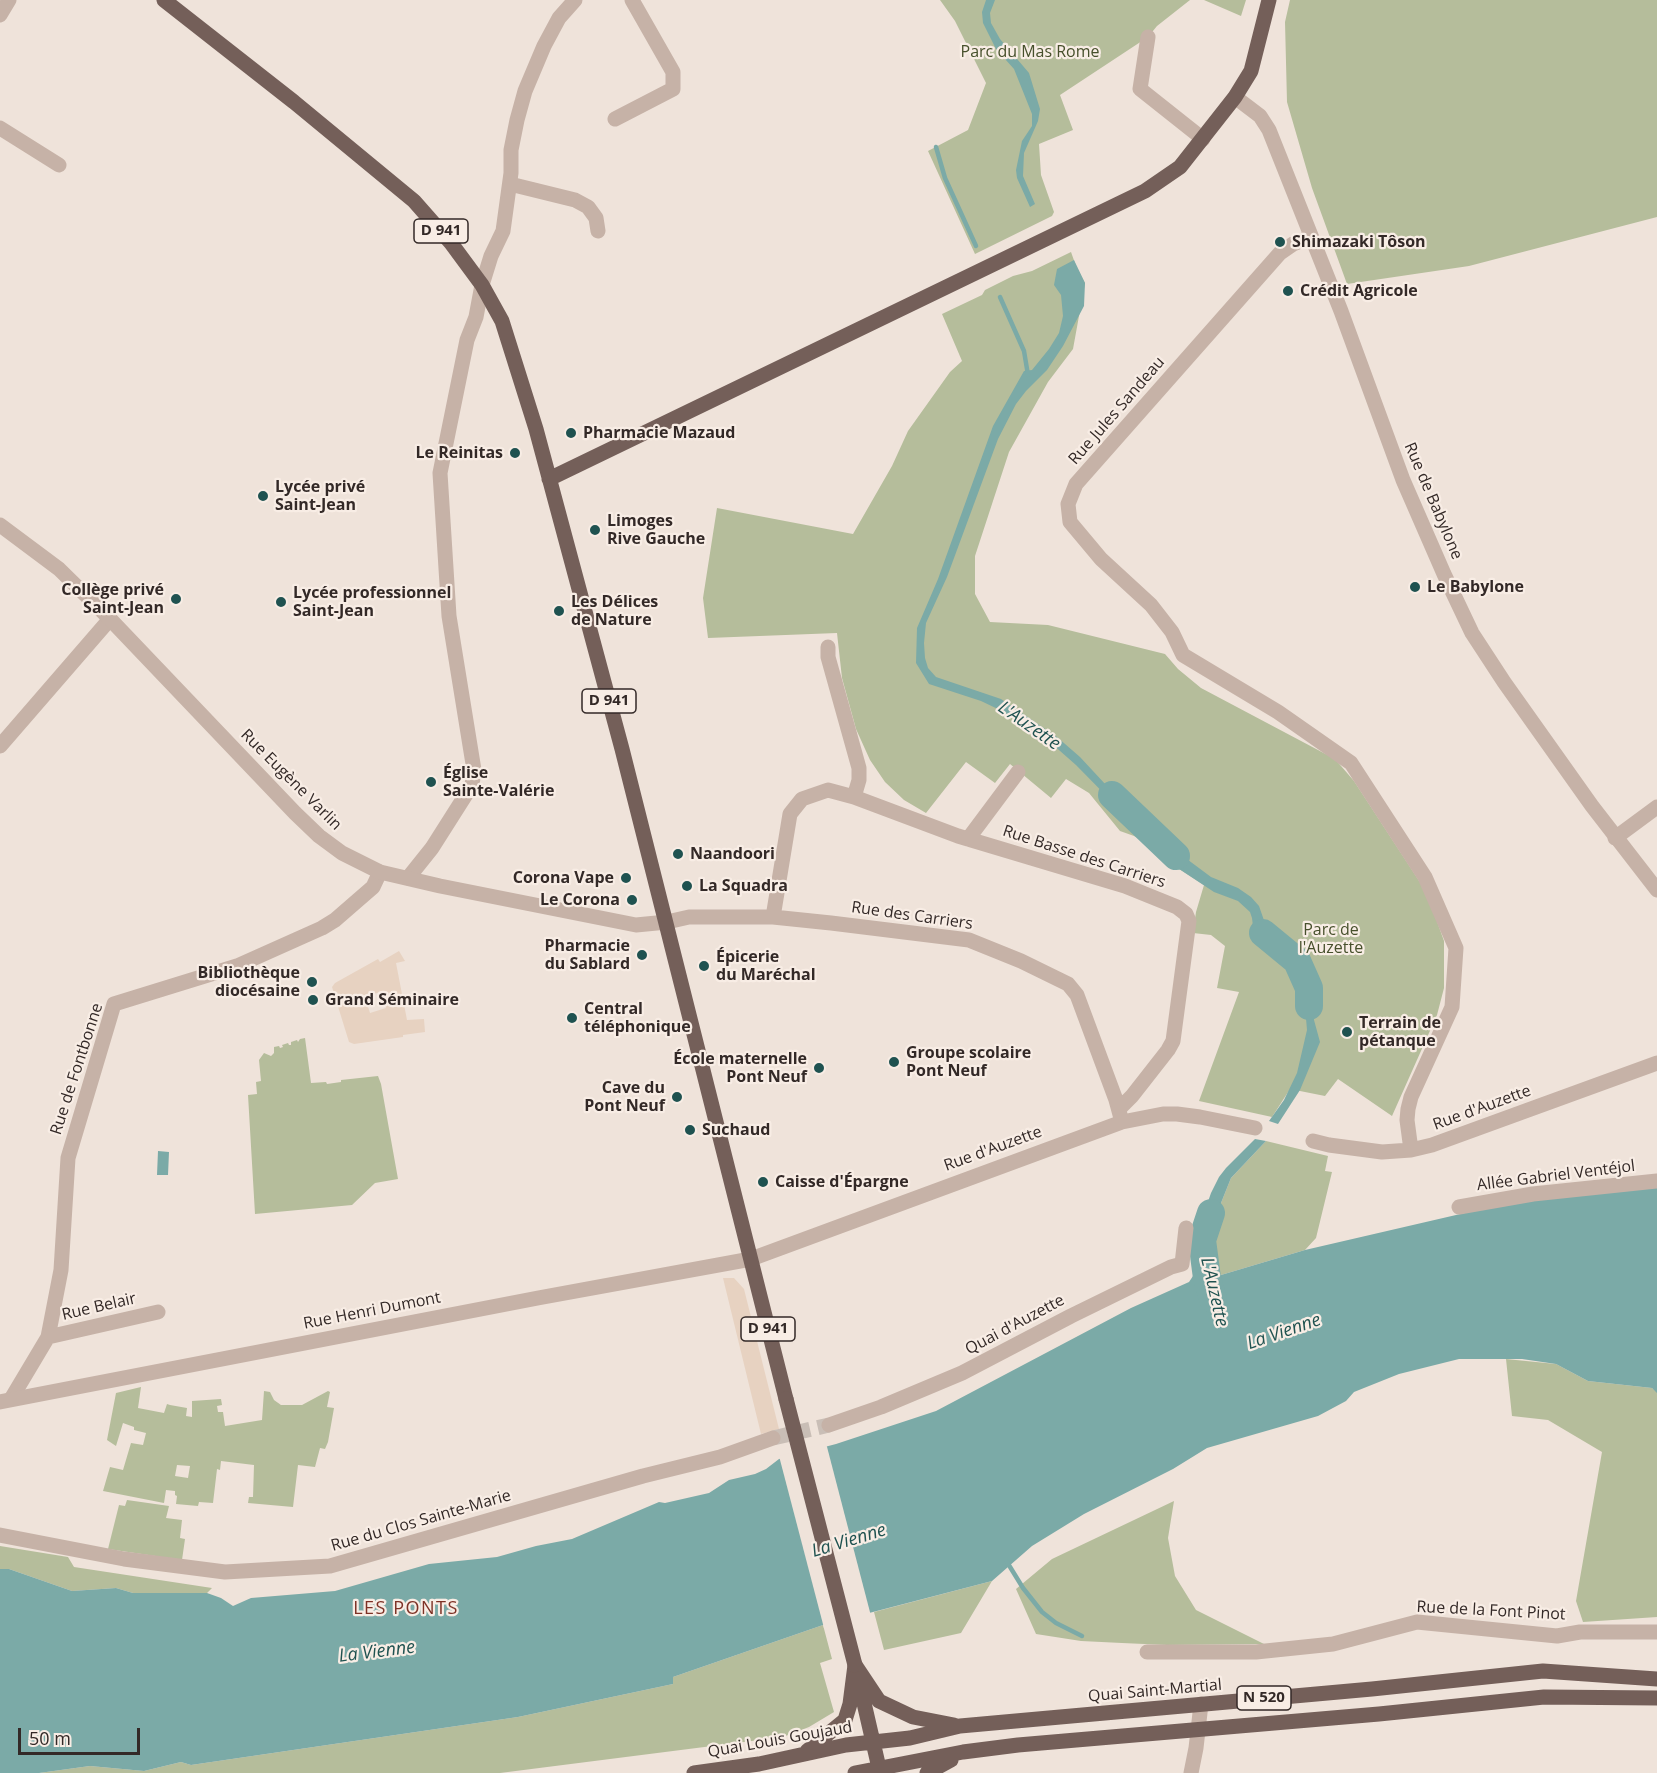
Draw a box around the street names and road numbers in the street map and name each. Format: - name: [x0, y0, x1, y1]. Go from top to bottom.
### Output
- road number: D 941: [414, 219, 468, 243]
- street label: Rue Jules Sandeau: [1065, 353, 1169, 469]
- street label: Rue de Babylone: [1400, 440, 1466, 562]
- road number: D 941: [582, 689, 636, 713]
- street label: Rue Eugène Varlin: [236, 725, 346, 835]
- street label: Rue Basse des Carriers: [1000, 822, 1168, 892]
- street label: Rue des Carriers: [850, 898, 974, 934]
- street label: Rue de Fontbonne: [47, 1001, 107, 1137]
- street label: Rue d'Auzette: [1430, 1081, 1534, 1135]
- street label: Rue d'Auzette: [941, 1122, 1045, 1176]
- street label: Allée Gabriel Ventéjol: [1476, 1157, 1636, 1195]
- street label: Rue Henri Dumont: [302, 1288, 442, 1334]
- street label: Rue Belair: [60, 1289, 138, 1325]
- street label: Quai d'Auzette: [962, 1291, 1068, 1359]
- road number: D 941: [741, 1317, 795, 1341]
- street label: Rue du Clos Sainte-Marie: [329, 1486, 513, 1556]
- street label: Rue de la Font Pinot: [1416, 1598, 1566, 1624]
- street label: Quai Saint-Martial: [1087, 1676, 1223, 1706]
- road number: N 520: [1237, 1686, 1291, 1710]
- street label: Quai Louis Goujaud: [706, 1718, 854, 1762]

